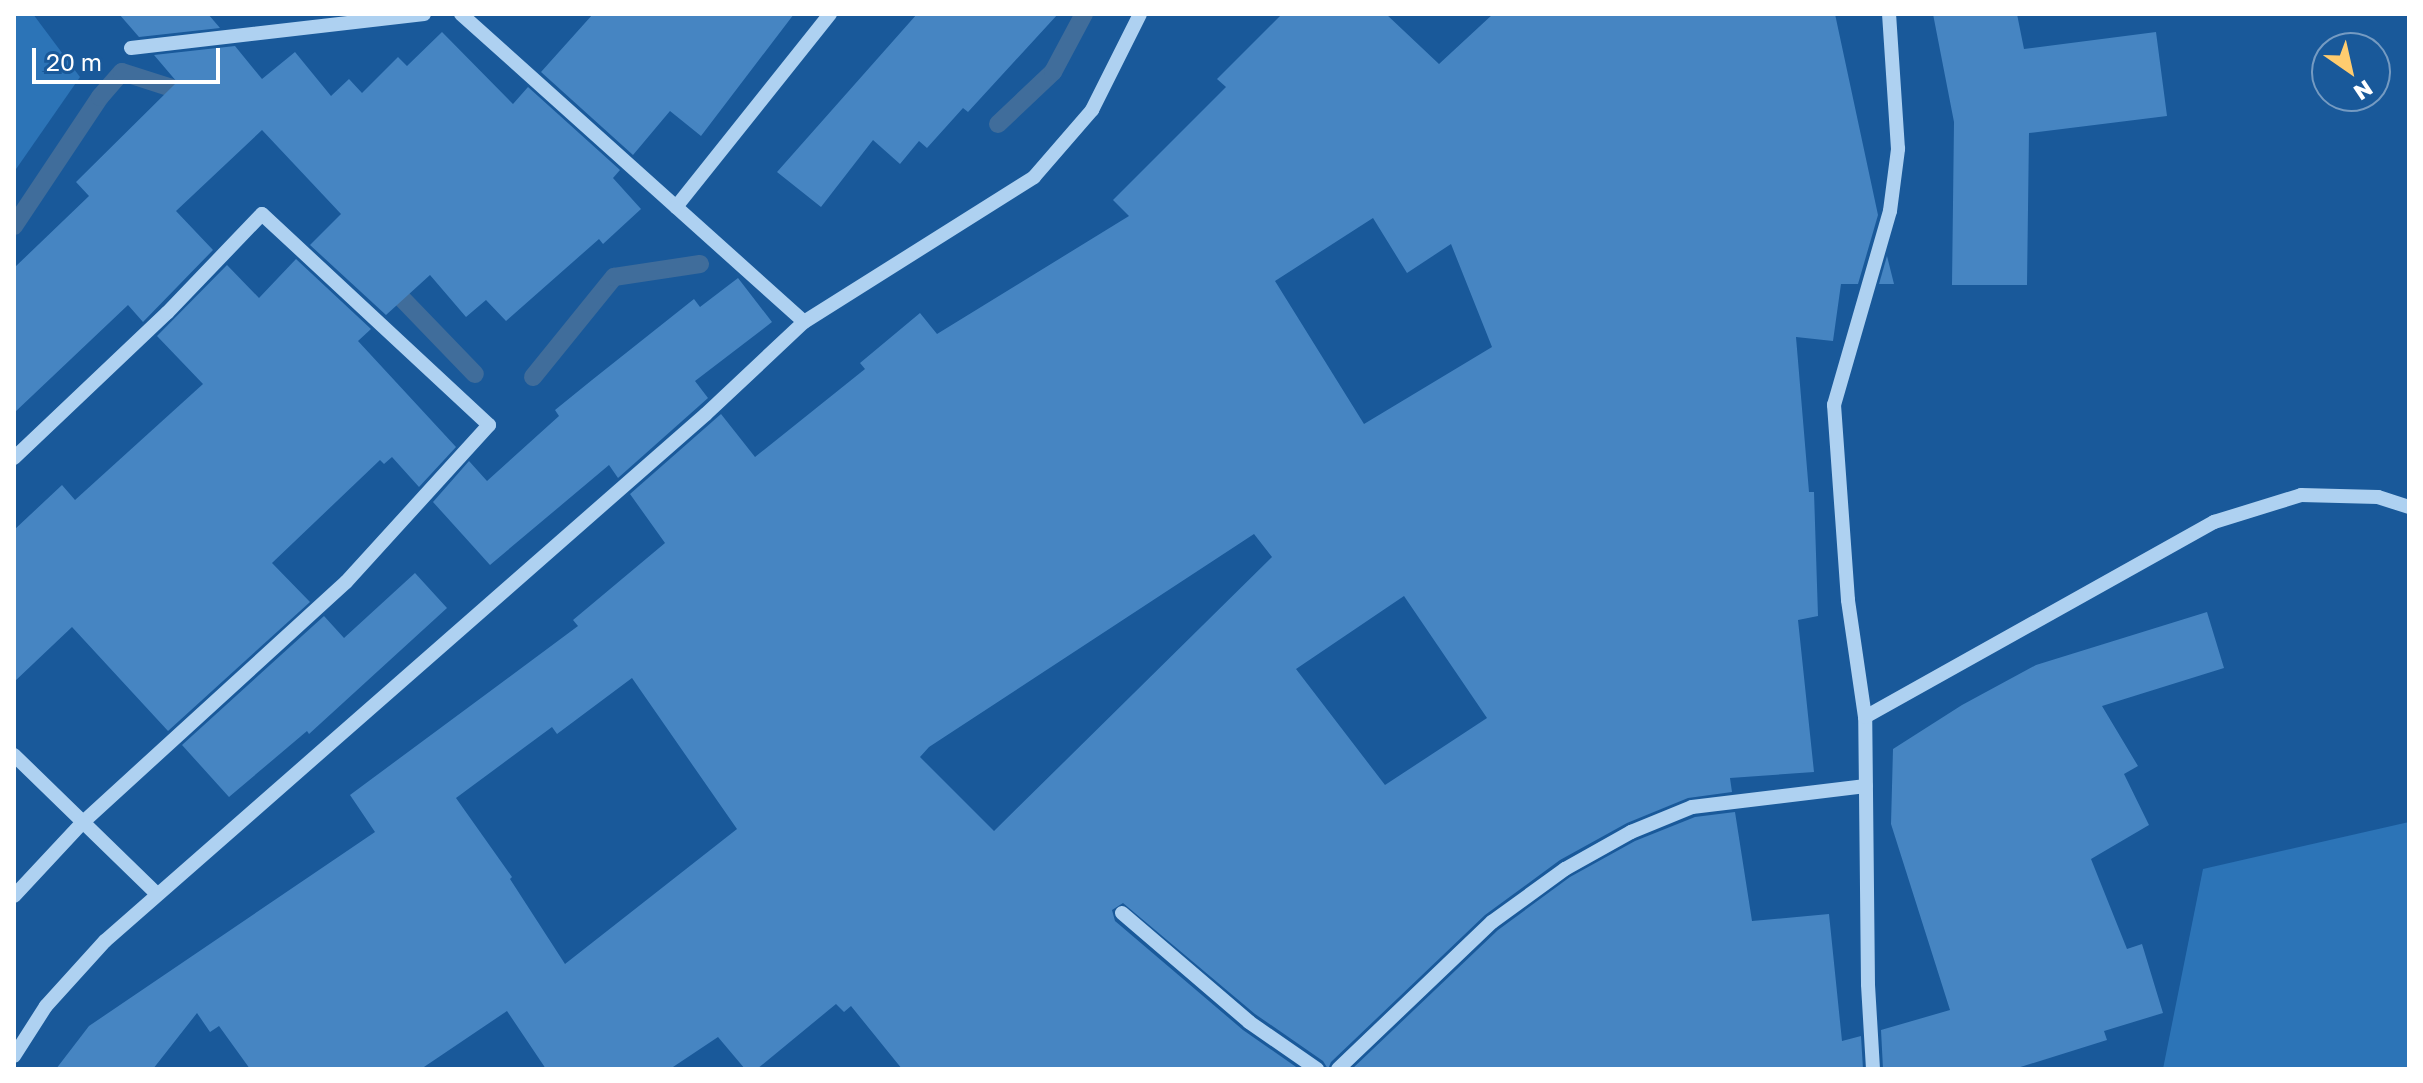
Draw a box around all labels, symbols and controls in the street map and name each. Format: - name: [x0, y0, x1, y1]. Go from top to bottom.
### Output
- scale bar: [36, 32, 224, 82]
- north arrow: [2311, 32, 2391, 112]
- text: 20 m: [46, 47, 102, 76]
- text: N: [2349, 75, 2378, 107]

